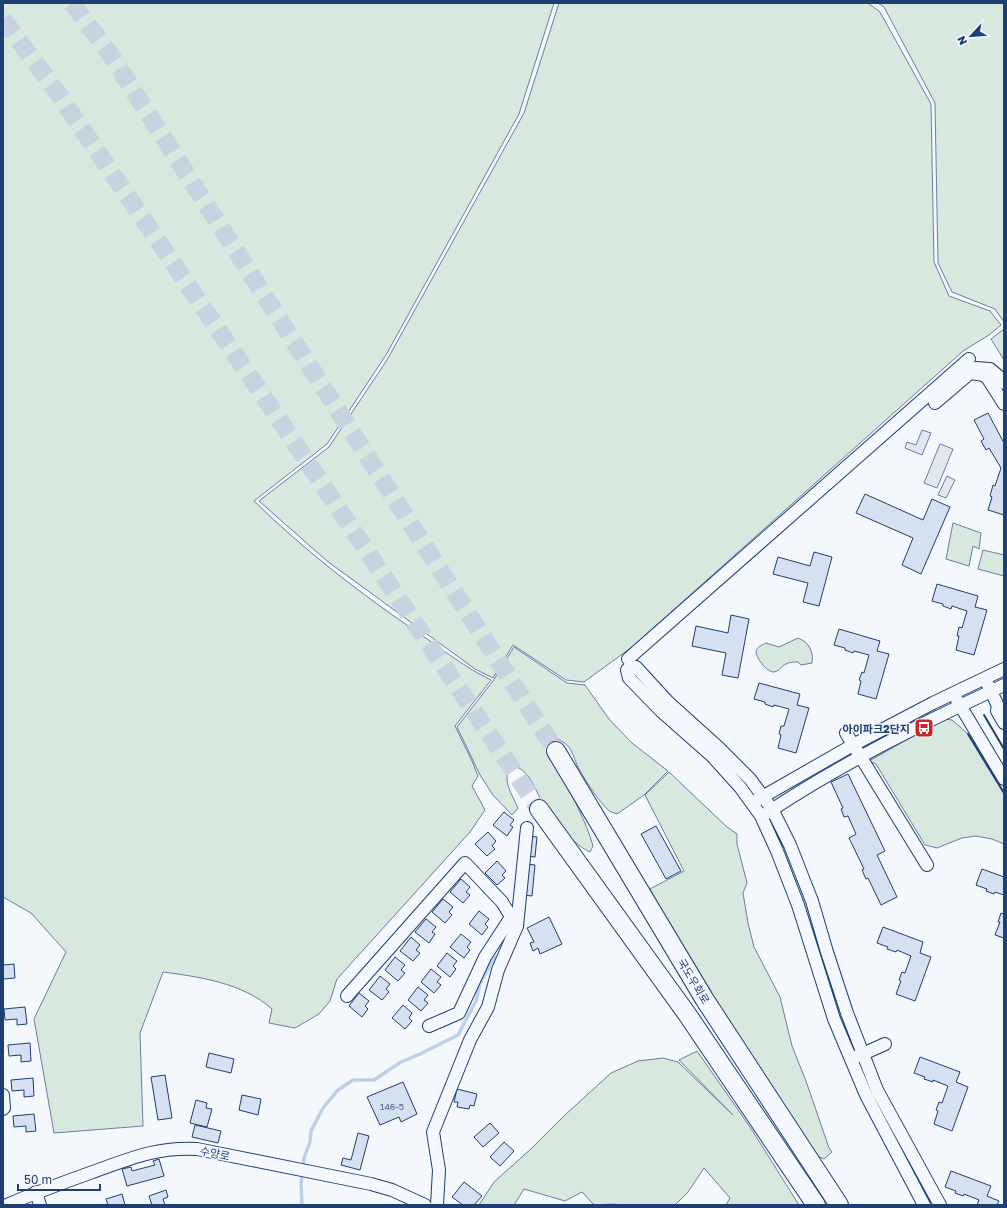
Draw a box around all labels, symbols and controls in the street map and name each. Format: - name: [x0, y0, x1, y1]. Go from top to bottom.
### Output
- north arrow: [951, 16, 991, 56]
- text: N: [954, 34, 969, 47]
- bus stop icon: 아이파크2단지: [913, 717, 935, 739]
- place label: 아이파크2단지: [843, 722, 910, 735]
- street label: 국도우회로: [675, 956, 713, 1006]
- house number: 146-5: [380, 1101, 404, 1112]
- street label: 수양로: [199, 1144, 231, 1162]
- scale bar: [18, 1166, 100, 1192]
- text: 50 m: [24, 1172, 52, 1187]

